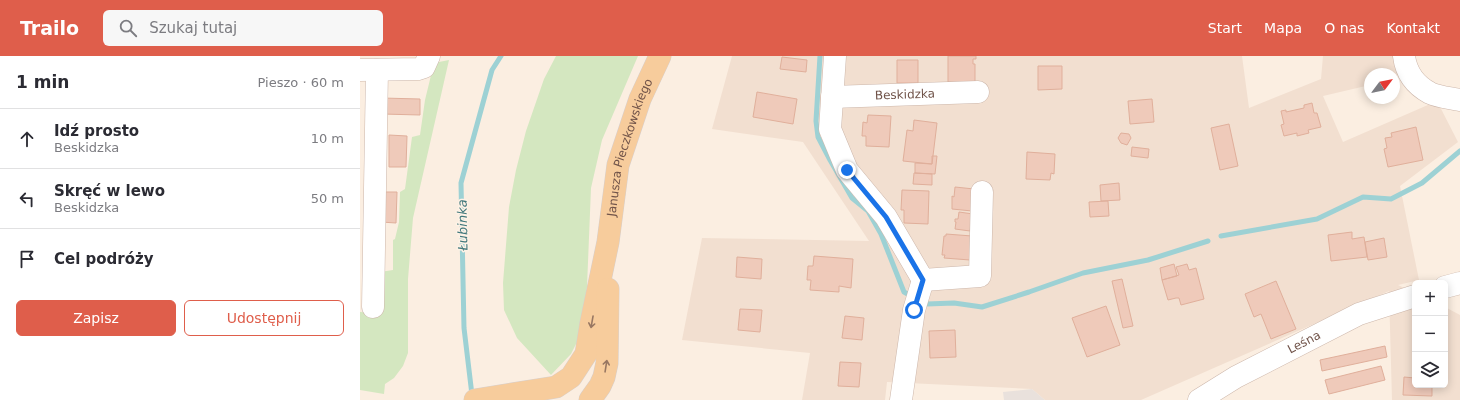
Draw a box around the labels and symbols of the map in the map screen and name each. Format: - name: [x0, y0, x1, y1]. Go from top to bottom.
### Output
- north arrow: [1364, 68, 1400, 104]
- street label: Janusza Pieczkowskiego: [604, 76, 655, 218]
- street label: Beskidzka: [875, 86, 935, 103]
- route end: [838, 161, 856, 179]
- water label: Łubinka: [455, 199, 470, 252]
- route start: [905, 301, 923, 319]
- one-way arrow: [588, 315, 596, 328]
- street label: Leśna: [1285, 328, 1323, 356]
- one-way arrow: [602, 360, 610, 373]

